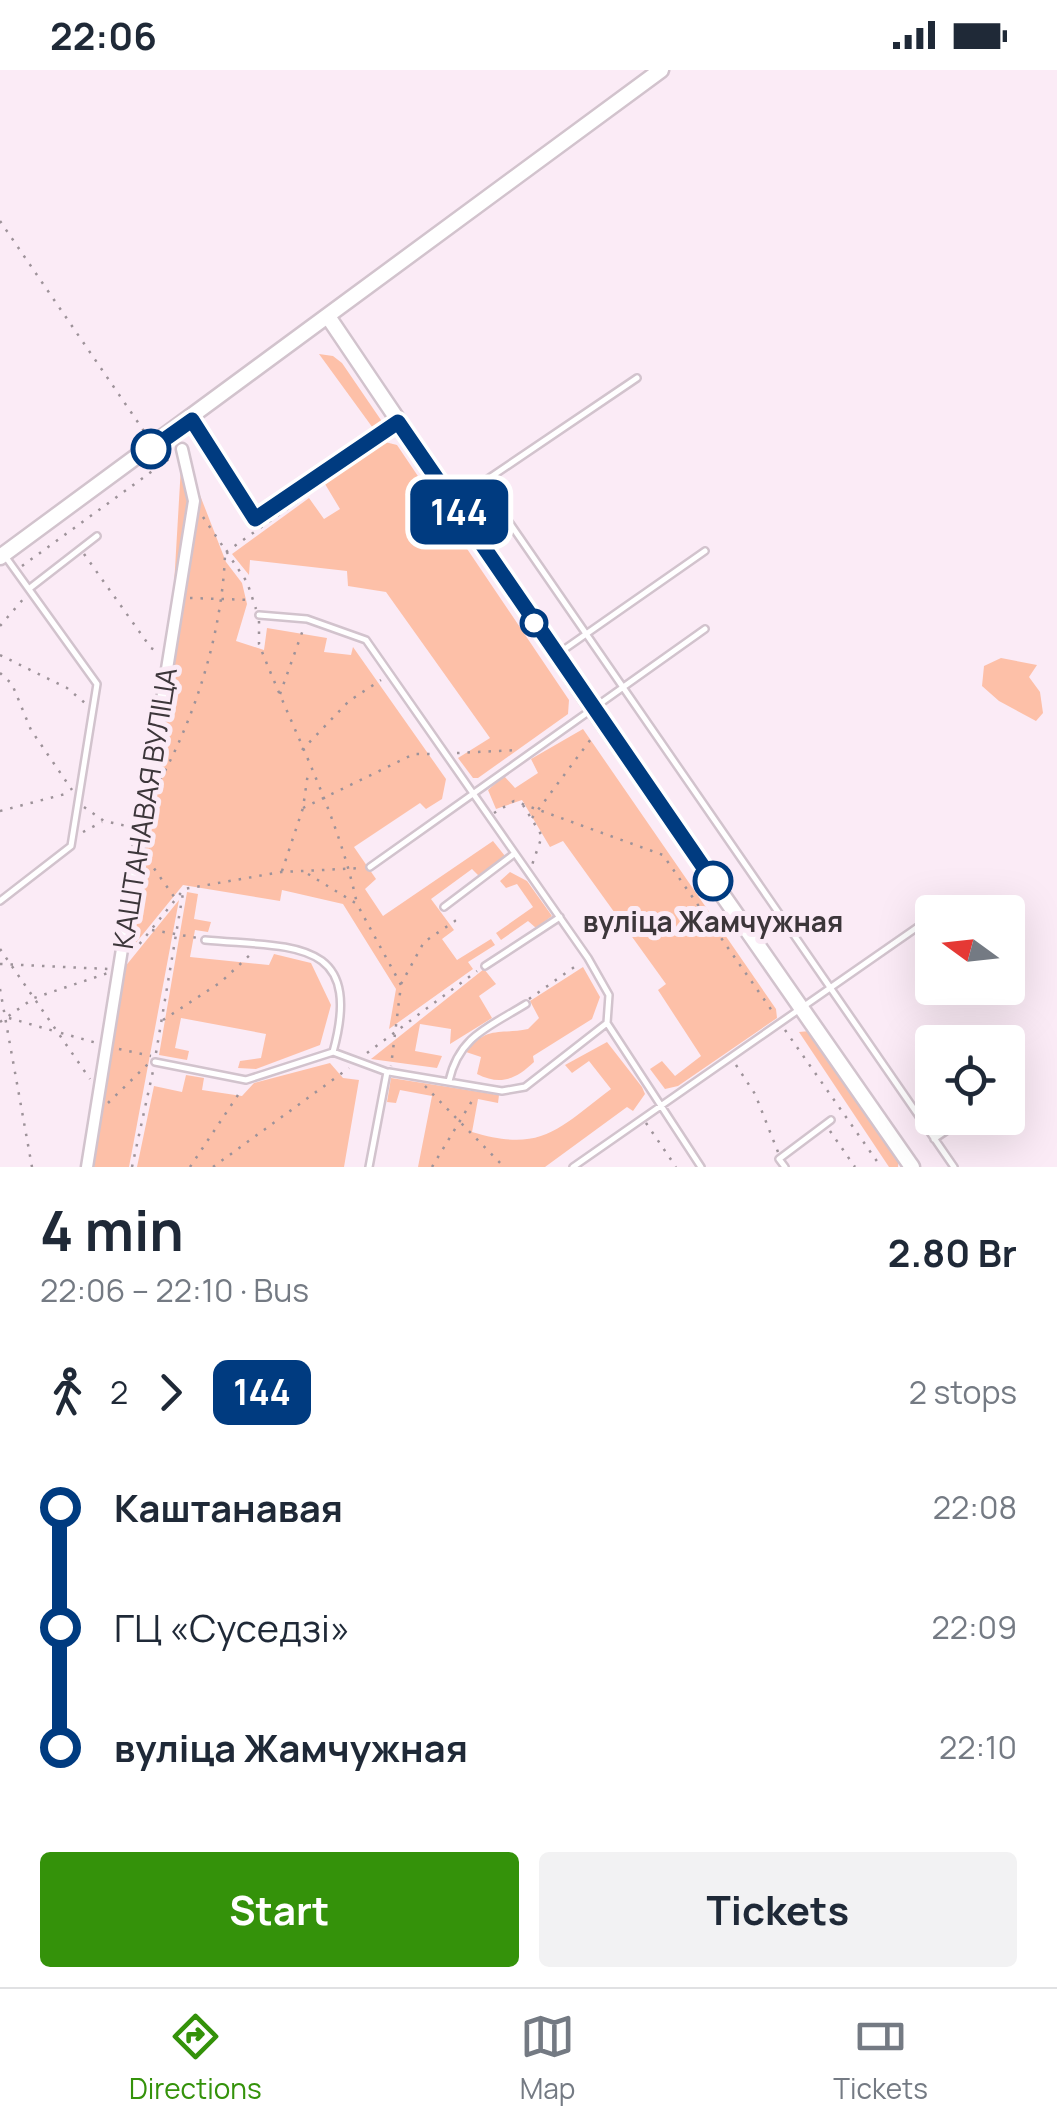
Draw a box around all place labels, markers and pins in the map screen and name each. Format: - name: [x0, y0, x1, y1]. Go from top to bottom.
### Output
- unlabelled marker: [132, 430, 170, 468]
- unlabelled marker: [521, 610, 547, 636]
- marker: вуліца Жамчужная: [694, 862, 732, 900]
- place label: вуліца Жамчужная: [583, 902, 843, 940]

